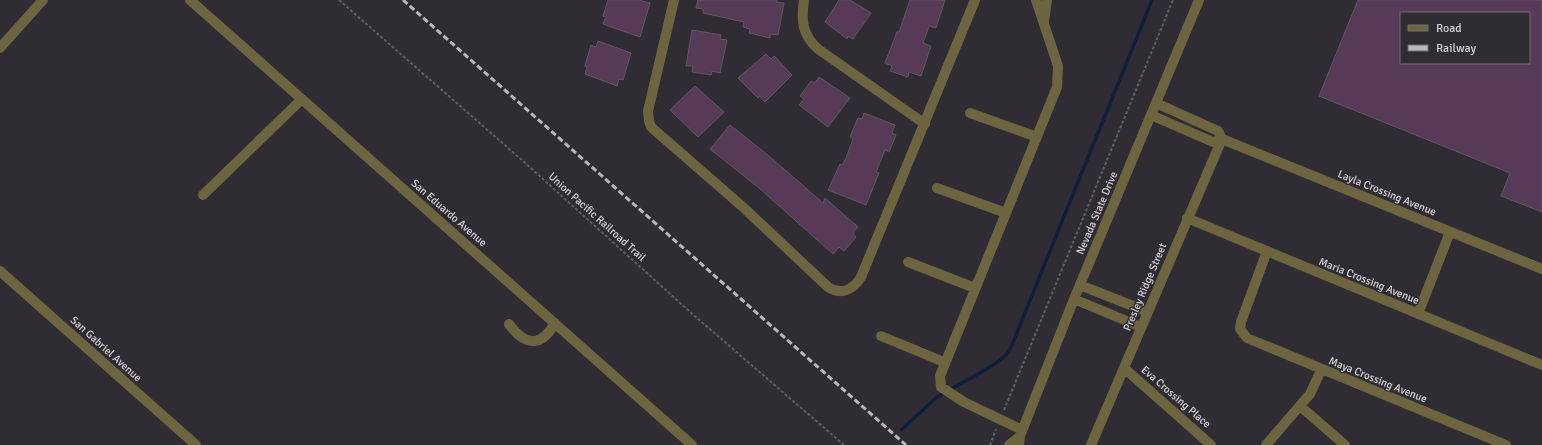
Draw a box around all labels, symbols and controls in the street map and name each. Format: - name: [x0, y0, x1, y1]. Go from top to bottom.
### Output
- legend: [1400, 12, 1530, 64]
- text: Road: [1436, 21, 1462, 36]
- text: Railway: [1436, 41, 1476, 56]
- street label: Layla Crossing Avenue: [1336, 167, 1438, 219]
- street label: Union Pacific Railroad Trail: [546, 170, 648, 264]
- street label: Nevada State Drive: [1074, 170, 1120, 256]
- street label: San Eduardo Avenue: [409, 177, 489, 249]
- street label: Presley Ridge Street: [1121, 241, 1169, 333]
- street label: Maria Crossing Avenue: [1317, 255, 1421, 307]
- street label: San Gabriel Avenue: [68, 314, 144, 384]
- street label: Maya Crossing Avenue: [1327, 354, 1429, 406]
- street label: Eva Crossing Place: [1139, 363, 1213, 431]

